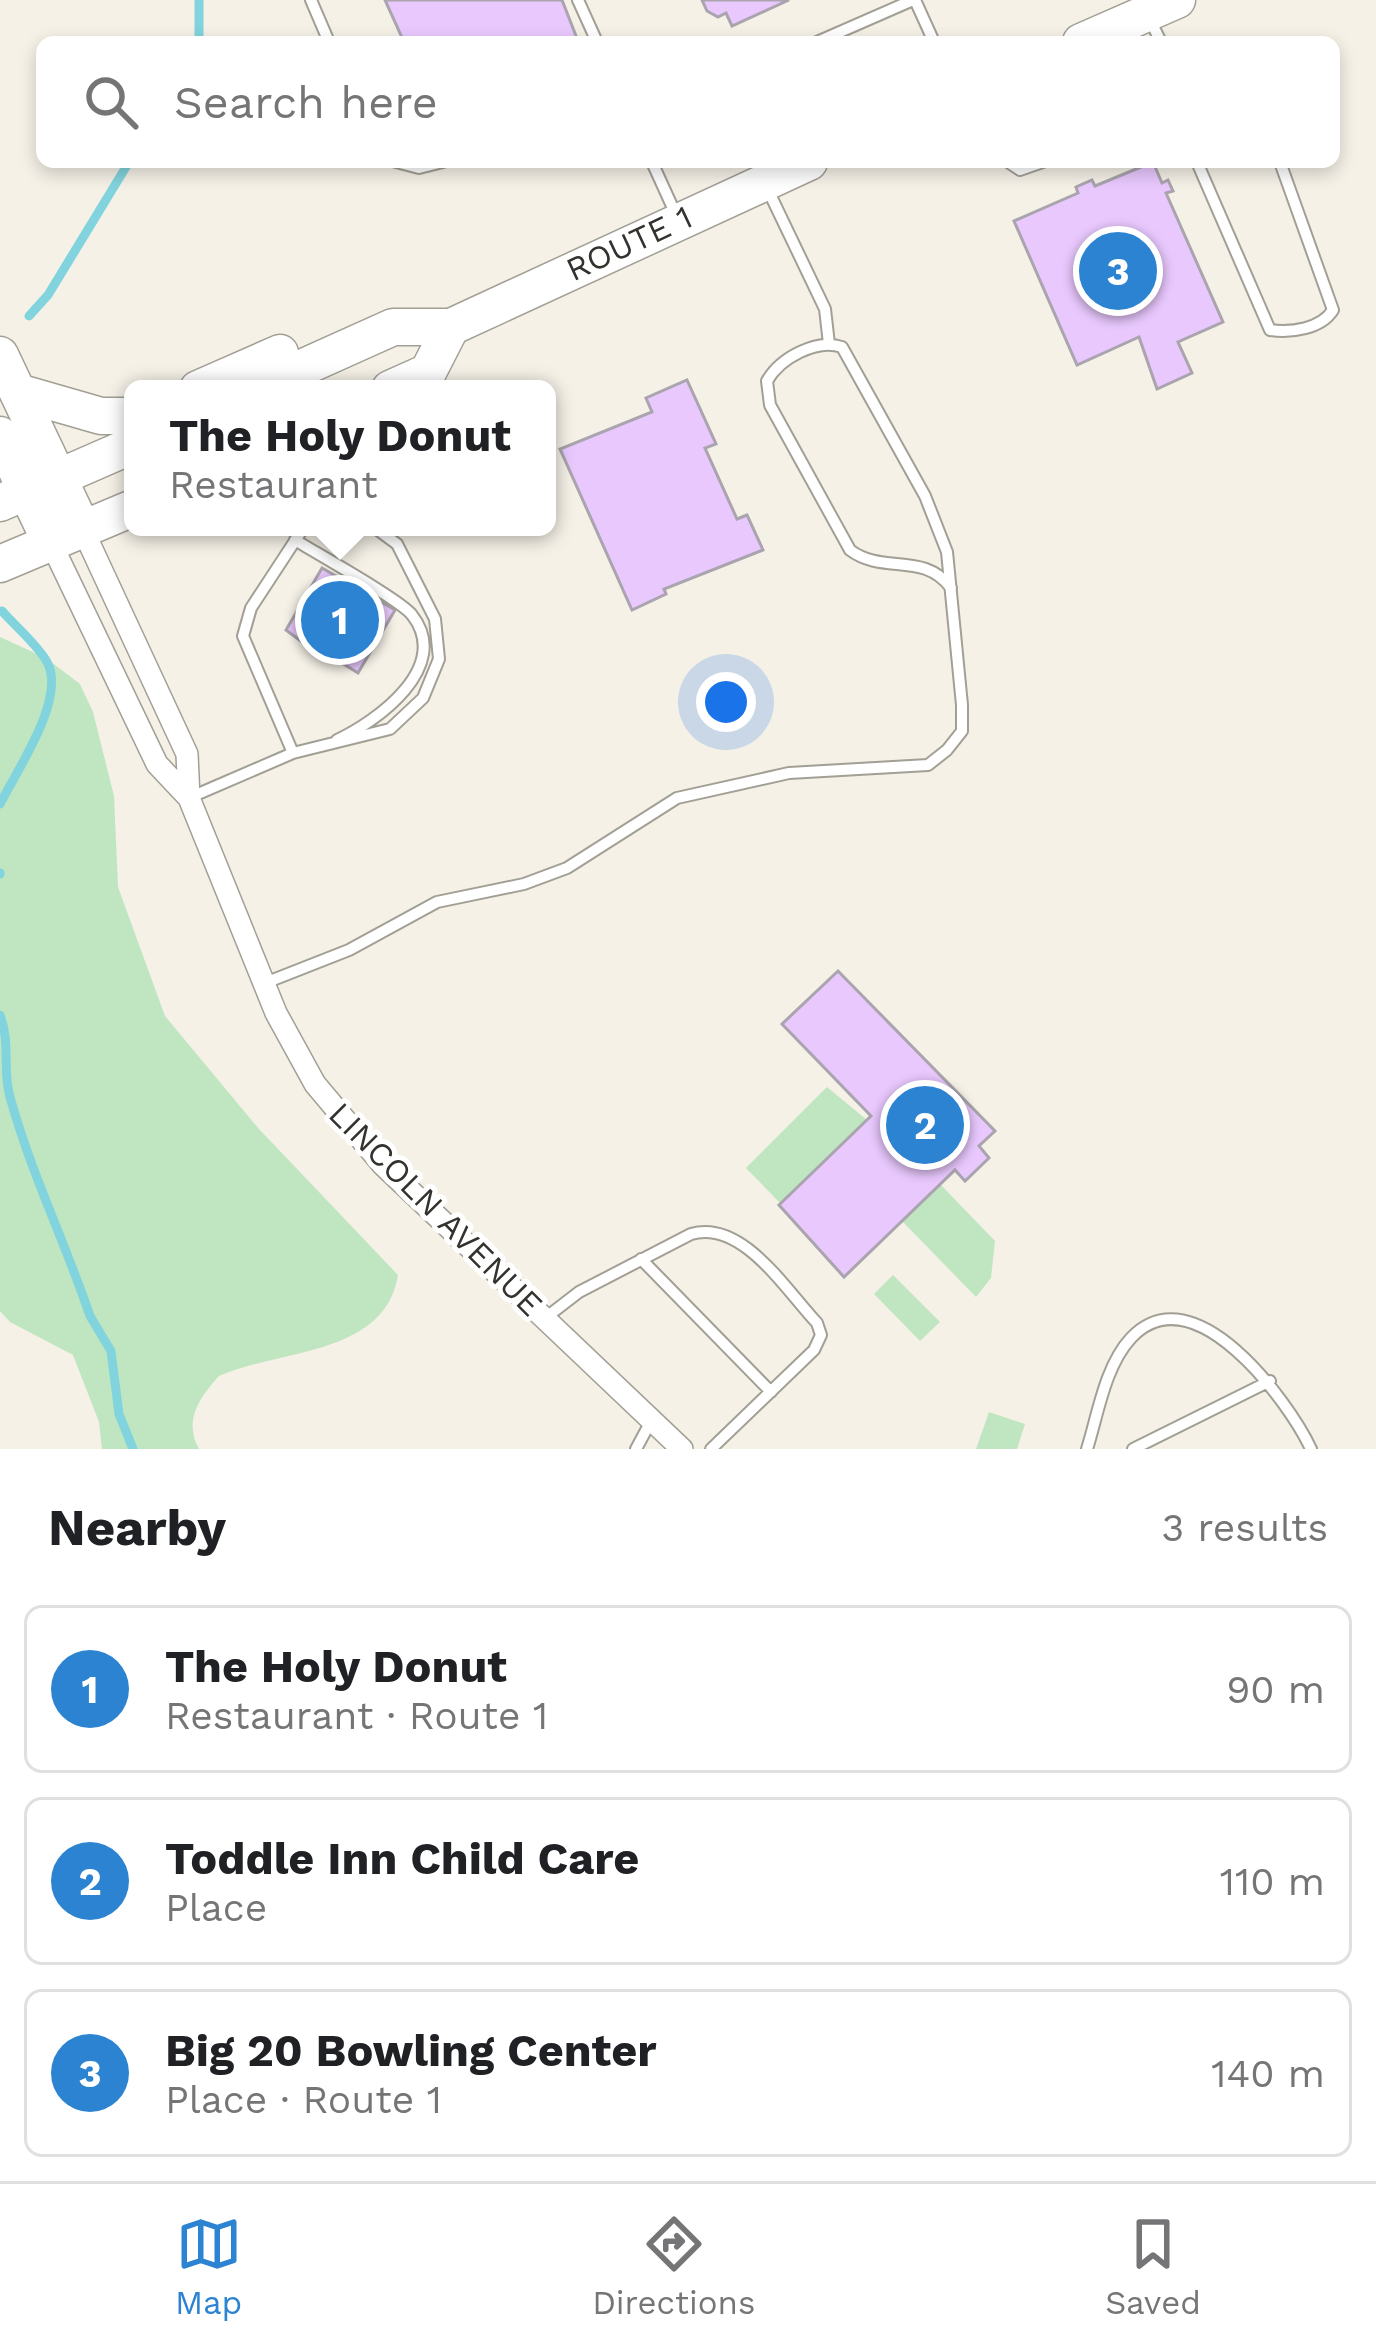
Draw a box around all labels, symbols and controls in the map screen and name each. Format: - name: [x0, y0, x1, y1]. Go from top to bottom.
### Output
- search box: [36, 36, 1340, 168]
- icon: search: [78, 69, 144, 135]
- text: Search here: [174, 76, 438, 129]
- street label: ROUTE 1: [560, 197, 698, 289]
- pin: 3: [1079, 226, 1157, 316]
- popup: [124, 380, 556, 536]
- text: The Holy Donut: [169, 409, 511, 462]
- text: Restaurant: [169, 462, 378, 507]
- pin: 1: [301, 575, 379, 665]
- your location: [696, 672, 756, 732]
- pin: 2: [886, 1080, 964, 1170]
- street label: LINCOLN AVENUE: [321, 1094, 551, 1324]
- text: Nearby: [48, 1498, 226, 1557]
- text: 3 results: [1162, 1505, 1328, 1550]
- text: The Holy Donut: [165, 1640, 507, 1693]
- text: 1: [82, 1667, 98, 1712]
- text: 90 m: [1226, 1667, 1325, 1712]
- text: Restaurant · Route 1: [165, 1693, 548, 1738]
- text: Toddle Inn Child Care: [165, 1832, 639, 1885]
- text: 2: [78, 1859, 102, 1904]
- text: 110 m: [1220, 1859, 1325, 1904]
- text: Place: [165, 1885, 267, 1930]
- text: Big 20 Bowling Center: [165, 2024, 657, 2077]
- text: 3: [78, 2051, 102, 2096]
- text: 140 m: [1211, 2051, 1325, 2096]
- text: Place · Route 1: [165, 2077, 442, 2122]
- tab: Map: [175, 2211, 242, 2322]
- tab: Directions: [592, 2211, 755, 2322]
- tab: Saved: [1105, 2211, 1201, 2322]

